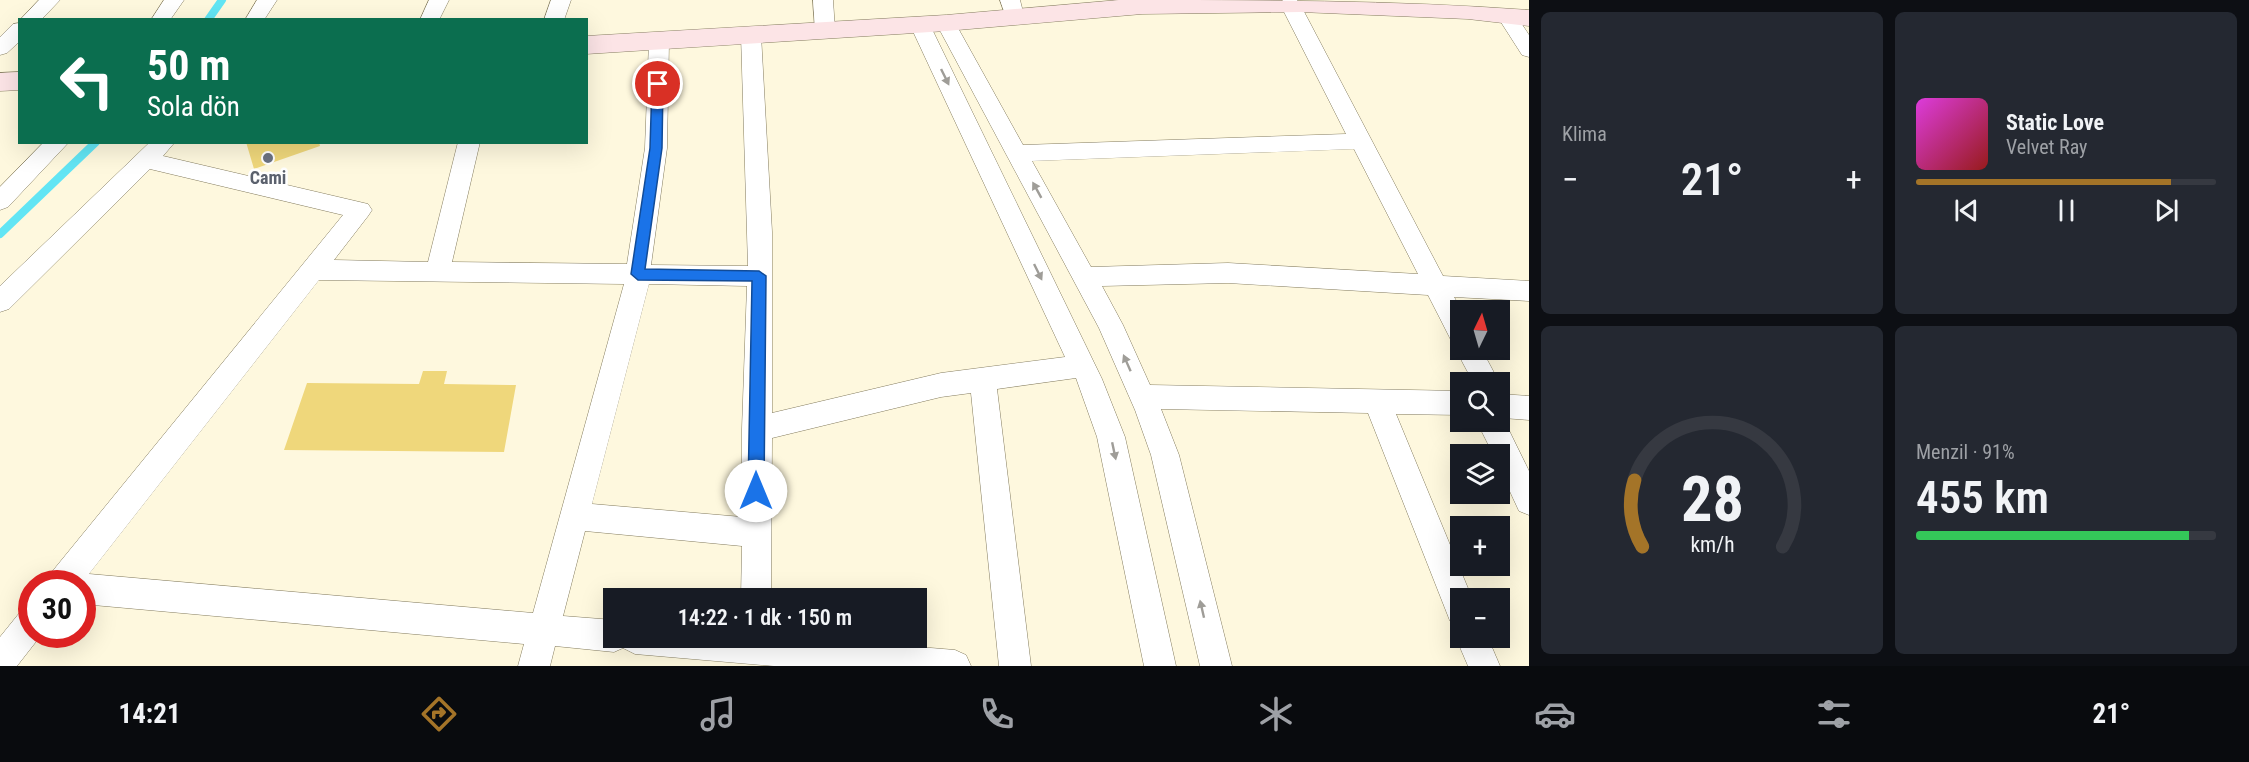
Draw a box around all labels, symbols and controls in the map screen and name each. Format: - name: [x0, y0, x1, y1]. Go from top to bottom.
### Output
- text: 50 m: [147, 41, 230, 90]
- icon: left: [48, 42, 126, 120]
- pin: [632, 58, 683, 109]
- icon: arrive: [641, 67, 674, 100]
- one-way arrow: [940, 69, 949, 86]
- text: Sola dön: [147, 91, 240, 123]
- text: Static Love: [2006, 110, 2104, 135]
- text: Klima: [1562, 122, 1607, 146]
- text: Velvet Ray: [2006, 135, 2087, 159]
- marker: Cami: [261, 151, 275, 165]
- text: 21°: [1681, 153, 1743, 206]
- text: −: [1562, 160, 1579, 199]
- text: +: [1846, 160, 1862, 199]
- place label: Cami: [250, 167, 286, 188]
- one-way arrow: [1032, 182, 1042, 199]
- icon: previous: [1950, 194, 1983, 227]
- icon: pause: [2050, 194, 2083, 227]
- icon: next: [2150, 194, 2183, 227]
- one-way arrow: [1034, 264, 1043, 281]
- north arrow: [1450, 300, 1510, 360]
- map controls: [1450, 300, 1510, 648]
- one-way arrow: [1122, 355, 1131, 372]
- button: search: [1450, 372, 1510, 432]
- text: Menzil · 91%: [1916, 440, 2015, 464]
- one-way arrow: [1110, 442, 1120, 460]
- button: layers: [1450, 444, 1510, 504]
- position arrow: [724, 459, 788, 523]
- text: 28: [1680, 463, 1744, 536]
- text: 455 km: [1916, 471, 2049, 524]
- button: +: [1450, 516, 1510, 576]
- text: km/h: [1690, 532, 1734, 557]
- speed limit sign: 30: [18, 570, 96, 648]
- button: −: [1450, 588, 1510, 648]
- one-way arrow: [1197, 600, 1207, 618]
- text: 14:22 · 1 dk · 150 m: [678, 605, 852, 630]
- icon: directions: [418, 693, 460, 735]
- icon: music: [697, 693, 739, 735]
- icon: phone: [976, 693, 1018, 735]
- icon: climate: [1255, 693, 1297, 735]
- icon: car: [1534, 693, 1576, 735]
- icon: filters: [1813, 693, 1855, 735]
- text: 14:21: [119, 698, 181, 730]
- text: 21°: [2093, 698, 2130, 730]

